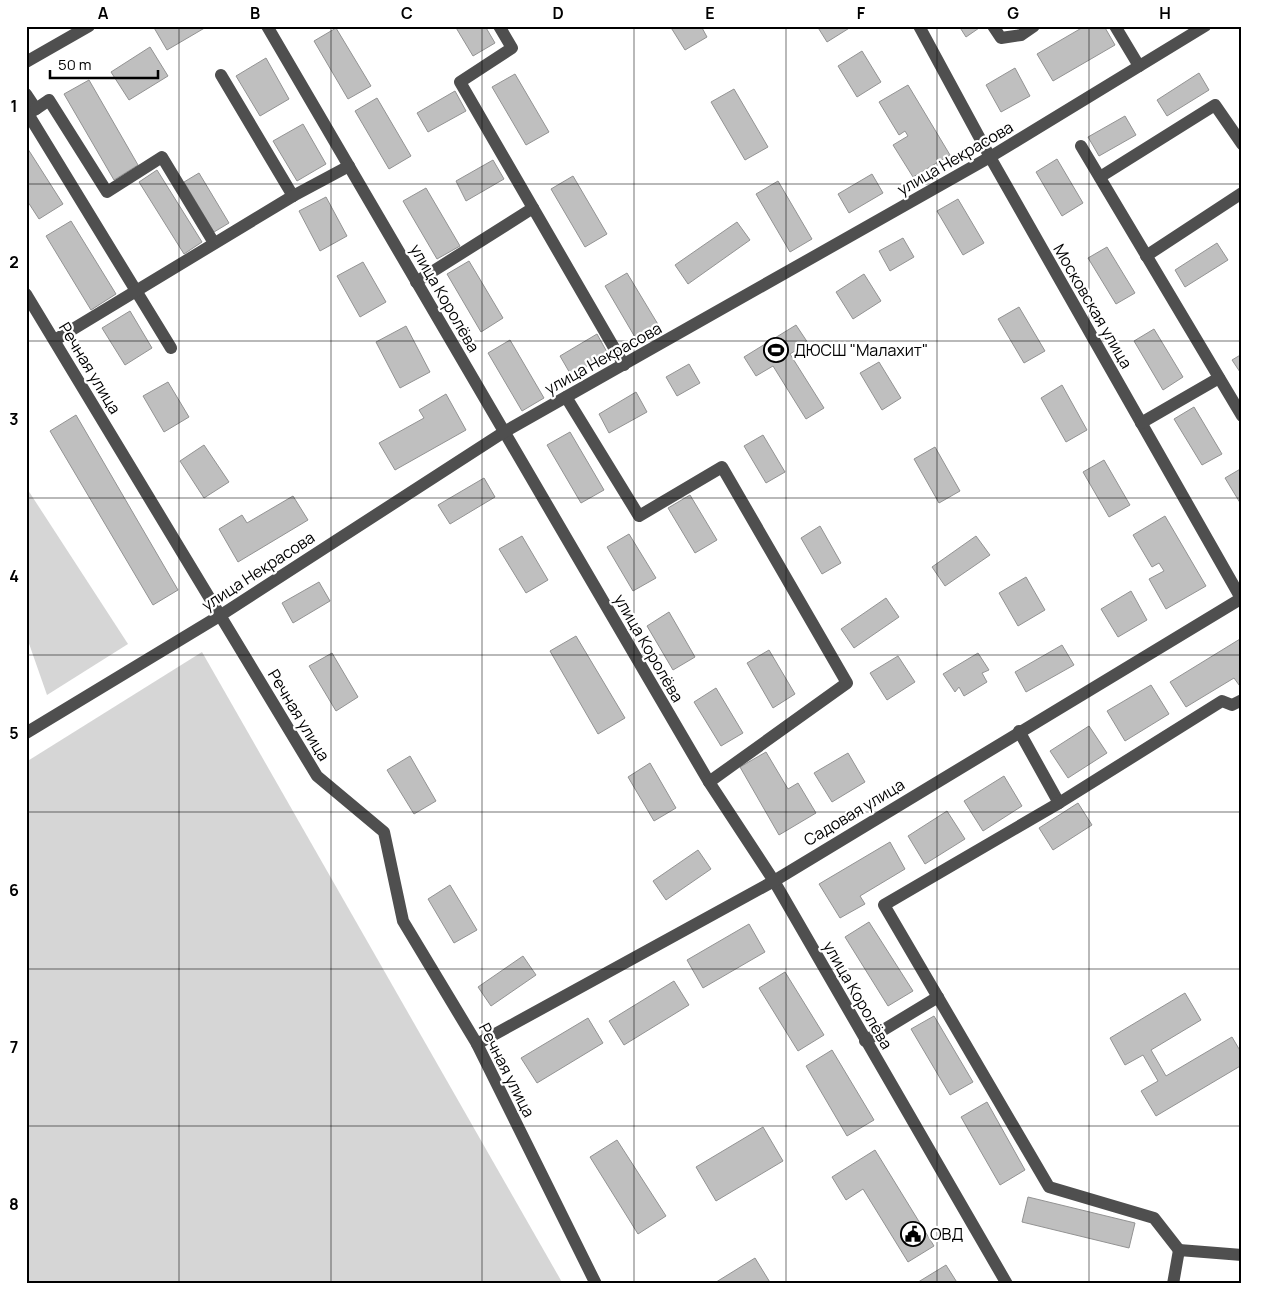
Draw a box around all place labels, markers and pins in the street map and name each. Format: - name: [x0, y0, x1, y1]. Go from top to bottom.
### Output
- sports icon: ДЮСШ "Малахит": [763, 337, 789, 363]
- place label: ДЮСШ "Малахит": [794, 339, 928, 361]
- public building icon: ОВД: [900, 1221, 926, 1247]
- place label: ОВД: [930, 1223, 963, 1245]

